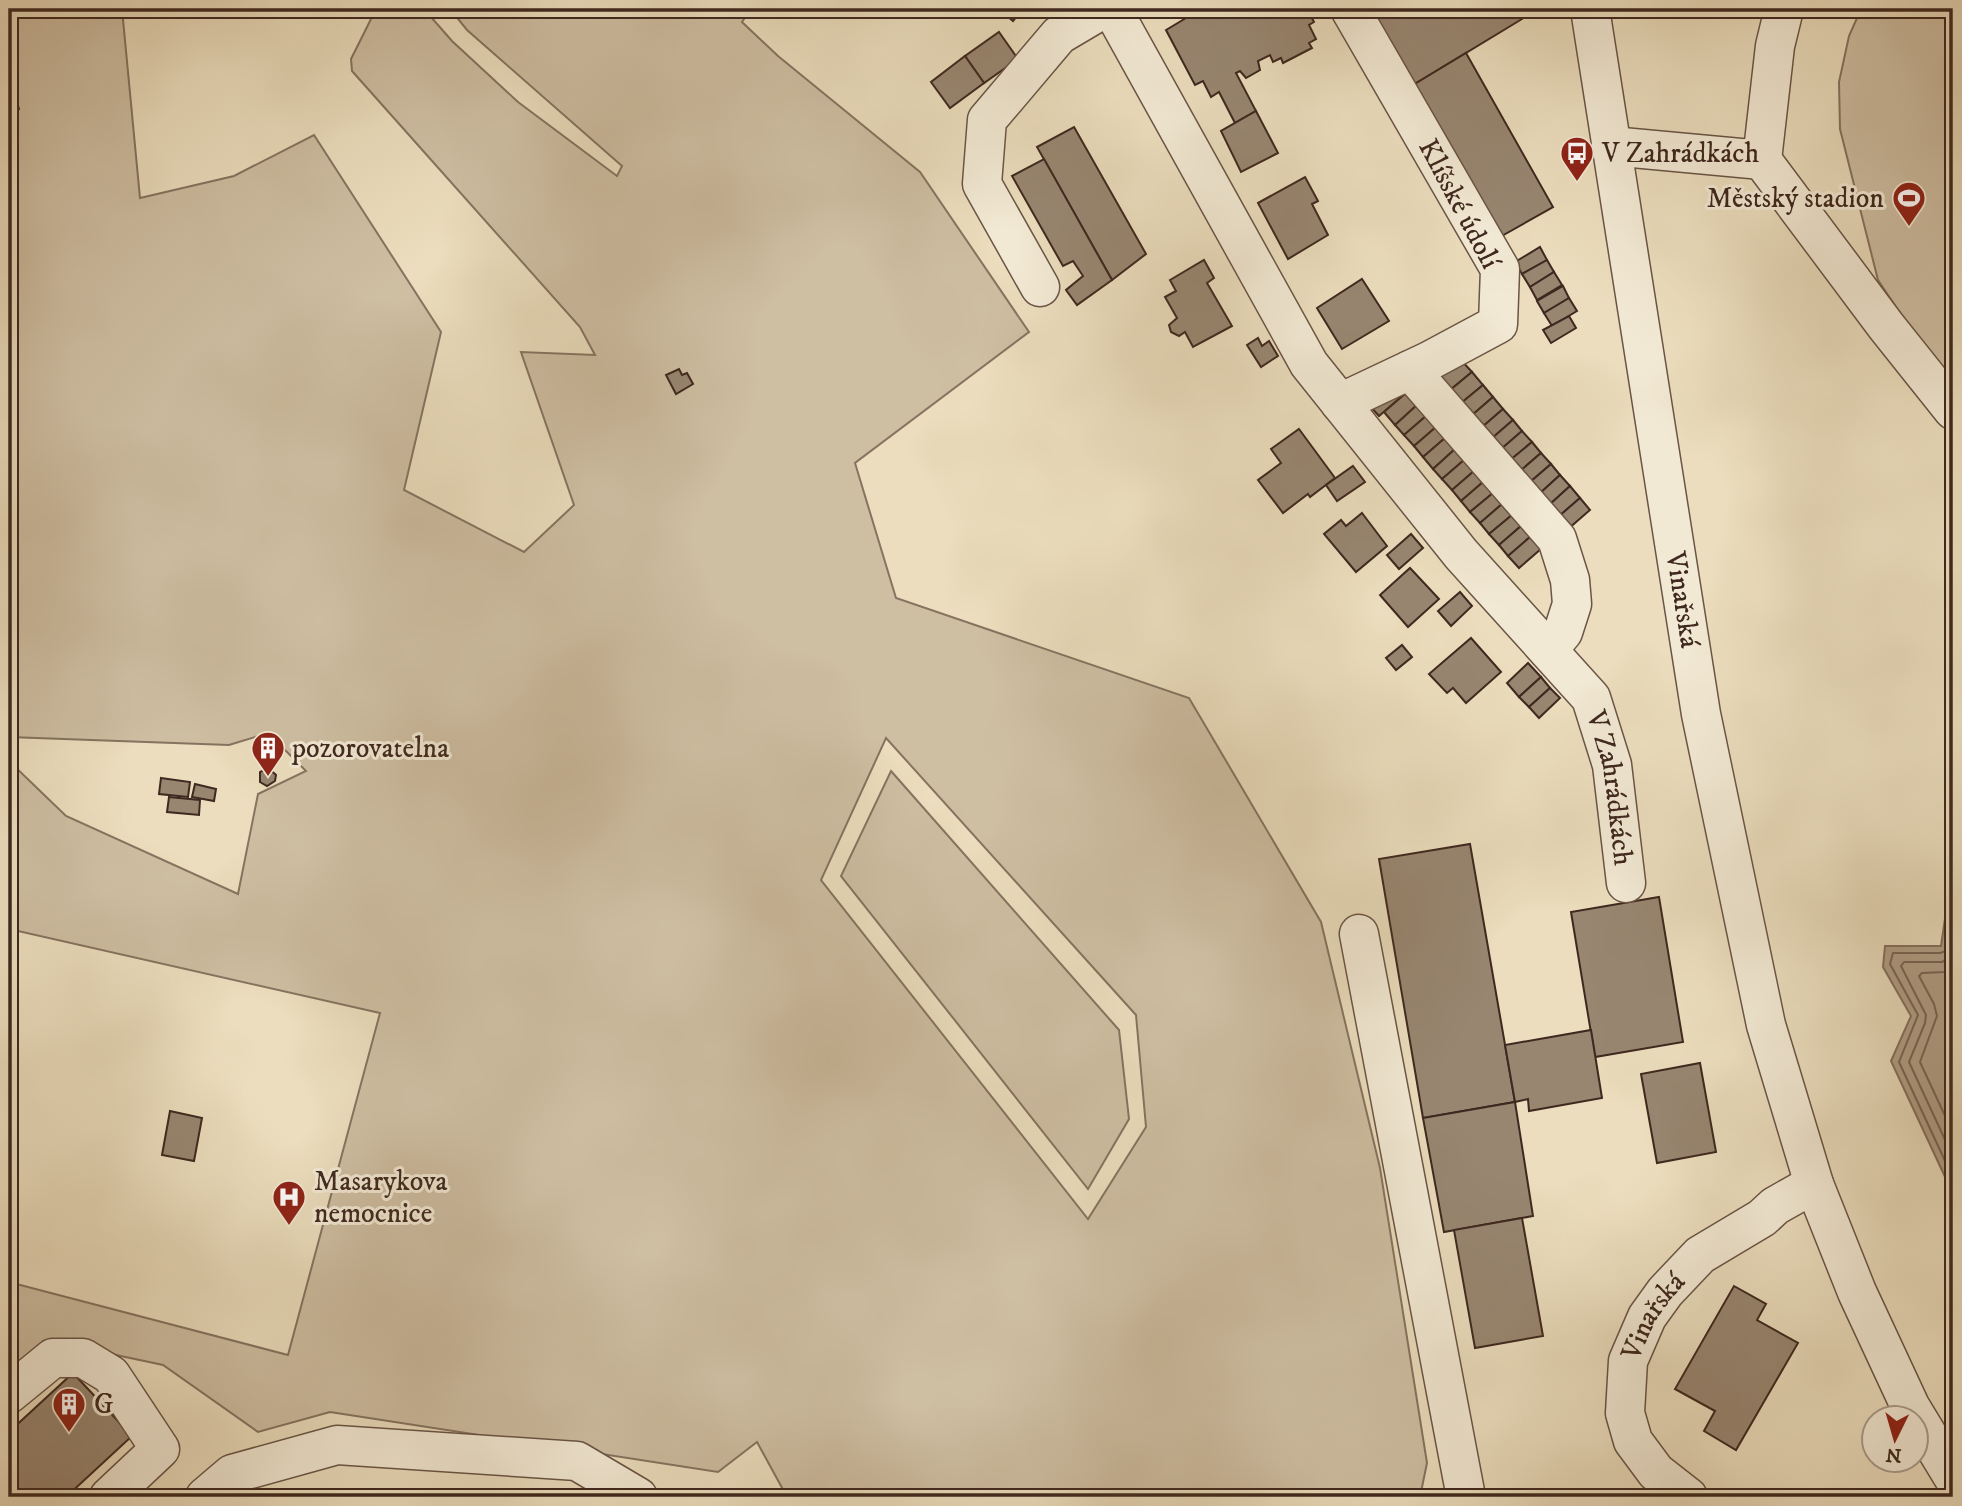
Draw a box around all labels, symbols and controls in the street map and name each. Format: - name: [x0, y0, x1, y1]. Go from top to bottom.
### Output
- street label: Klíšské údolí: [1410, 133, 1509, 276]
- bus stop icon: V Zahrádkách: [1558, 134, 1596, 183]
- place label: V Zahrádkách: [1601, 136, 1759, 171]
- sports icon: Městský stadion: [1890, 179, 1928, 228]
- place label: Městský stadion: [1707, 181, 1884, 216]
- street label: Vinařská: [1658, 548, 1708, 650]
- street label: V Zahrádkách: [1578, 705, 1641, 868]
- building icon: pozorovatelna: [249, 729, 287, 778]
- place label: pozorovatelna: [291, 731, 449, 766]
- place label: Masarykova nemocnice: [314, 1164, 448, 1231]
- hospital icon: Masarykova nemocnice: [270, 1178, 308, 1227]
- street label: Vinařská: [1613, 1264, 1692, 1366]
- building icon: G: [50, 1385, 88, 1434]
- place label: G: [94, 1387, 114, 1422]
- north arrow: [1860, 1404, 1930, 1474]
- text: N: [1884, 1442, 1902, 1467]

